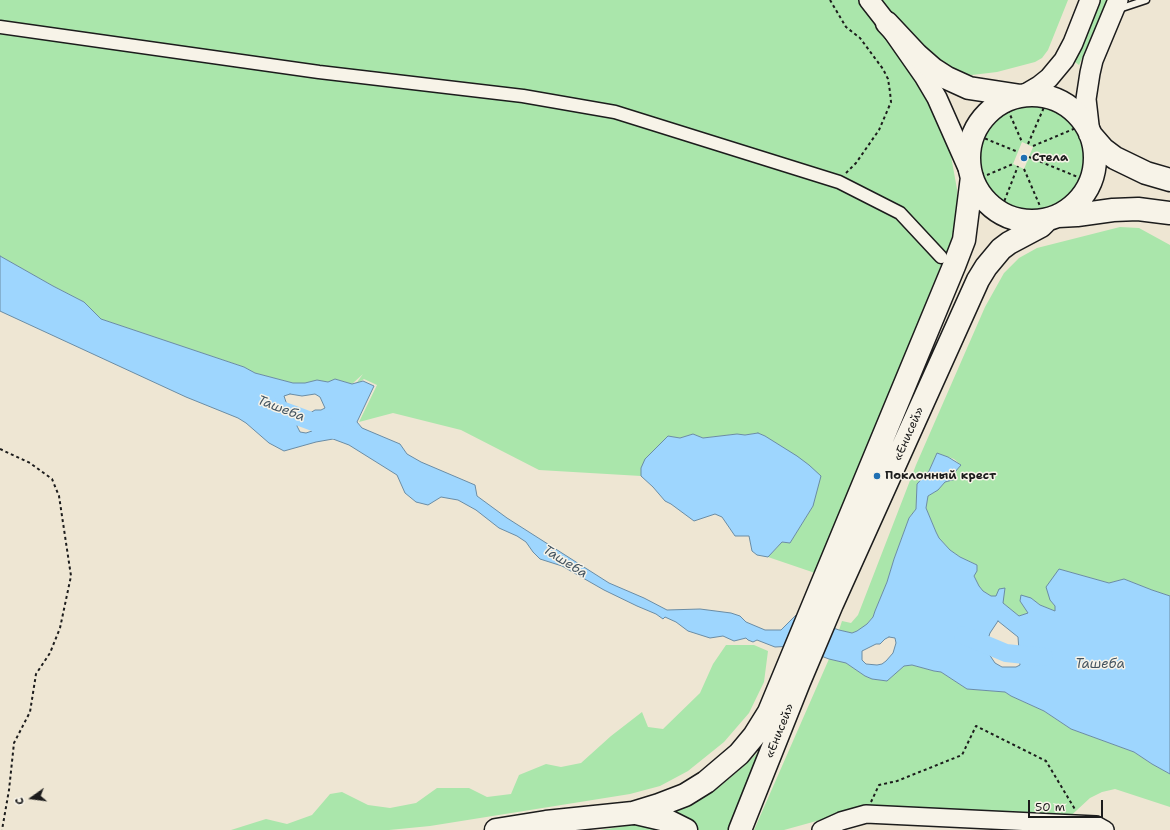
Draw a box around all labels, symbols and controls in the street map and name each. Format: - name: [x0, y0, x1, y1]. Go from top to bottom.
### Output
- place label: Стела: [1032, 151, 1068, 165]
- marker: Стела: [1019, 153, 1029, 163]
- water label: Ташеба: [255, 393, 307, 425]
- street label: «Енисей»: [891, 405, 927, 463]
- place label: Поклонный крест: [885, 469, 996, 483]
- marker: Поклонный крест: [872, 471, 882, 481]
- water label: Ташеба: [540, 542, 590, 582]
- water label: Ташеба: [1075, 657, 1125, 673]
- street label: «Енисей»: [763, 702, 797, 760]
- north arrow: [12, 778, 52, 818]
- scale bar: [1030, 792, 1105, 818]
- text: С: [12, 796, 28, 806]
- text: 50 m: [1035, 799, 1065, 815]

